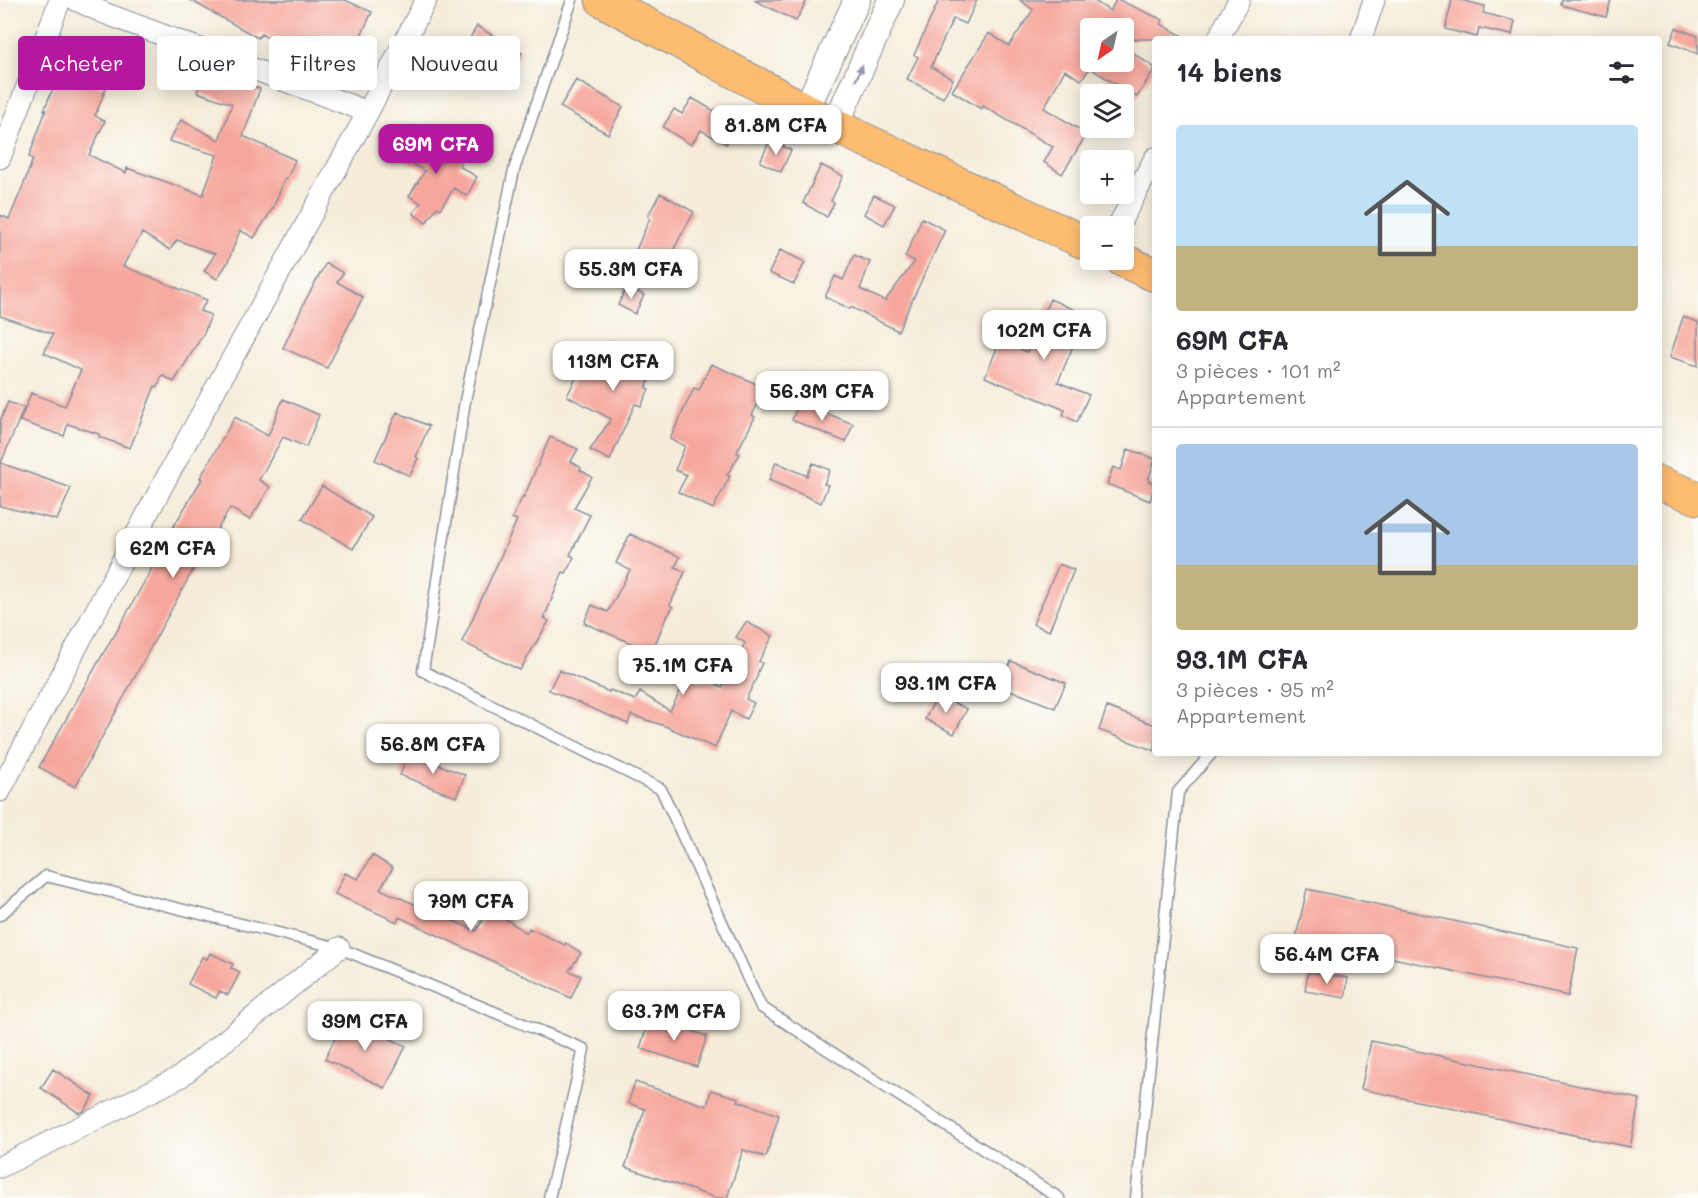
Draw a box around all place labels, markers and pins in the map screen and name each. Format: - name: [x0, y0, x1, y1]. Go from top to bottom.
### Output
- pin: 81.8M CFA: [707, 105, 845, 156]
- pin: 69M CFA: [381, 124, 491, 175]
- pin: 55.3M CFA: [562, 249, 700, 300]
- pin: 102M CFA: [982, 310, 1106, 361]
- pin: 113M CFA: [551, 341, 675, 392]
- pin: 56.3M CFA: [753, 371, 891, 422]
- pin: 62M CFA: [118, 528, 228, 579]
- pin: 75.1M CFA: [614, 645, 752, 696]
- pin: 93.1M CFA: [877, 663, 1015, 714]
- pin: 56.8M CFA: [364, 724, 502, 775]
- pin: 79M CFA: [416, 881, 526, 932]
- pin: 56.4M CFA: [1258, 934, 1396, 985]
- pin: 63.7M CFA: [605, 991, 743, 1042]
- pin: 39M CFA: [310, 1001, 420, 1052]

